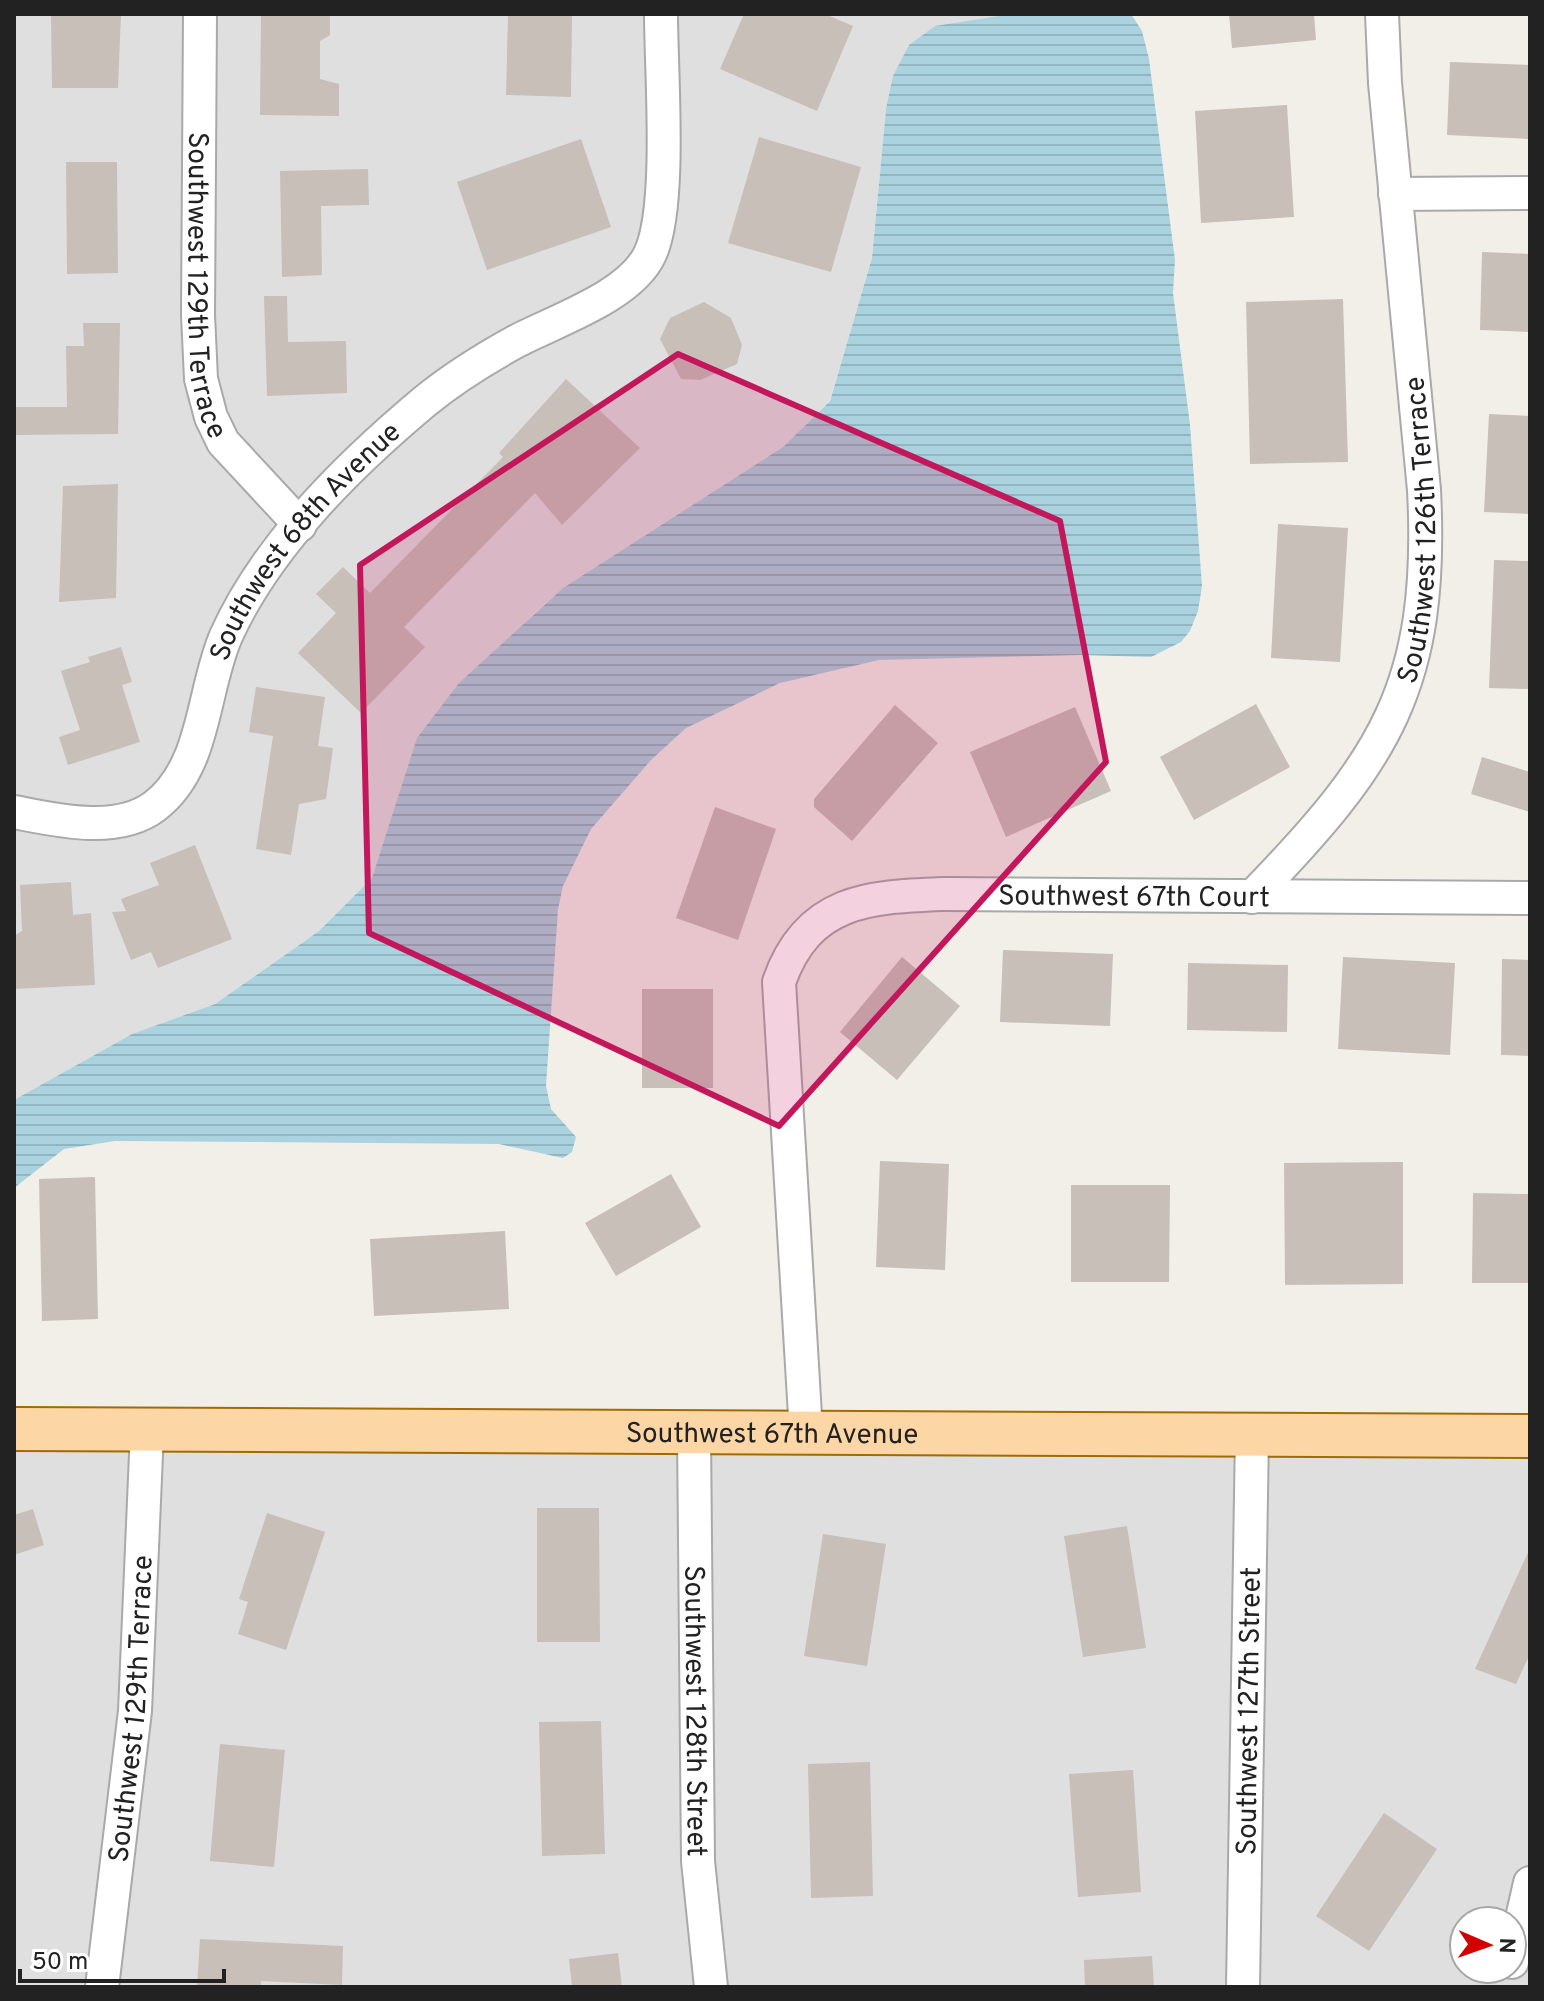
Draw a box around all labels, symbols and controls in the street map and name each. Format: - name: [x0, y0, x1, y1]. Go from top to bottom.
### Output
- street label: Southwest 129th Terrace: [177, 132, 234, 446]
- street label: Southwest 126th Terrace: [1391, 375, 1446, 688]
- street label: Southwest 68th Avenue: [203, 415, 409, 666]
- street label: Southwest 67th Court: [998, 879, 1270, 917]
- street label: Southwest 67th Avenue: [626, 1417, 918, 1454]
- street label: Southwest 129th Terrace: [102, 1554, 163, 1864]
- street label: Southwest 128th Street: [674, 1565, 713, 1857]
- street label: Southwest 127th Street: [1230, 1567, 1271, 1856]
- north arrow: [1448, 1905, 1528, 1985]
- scale bar: [20, 1933, 224, 1983]
- text: N: [1492, 1937, 1519, 1954]
- text: 50 m: [32, 1948, 88, 1978]

